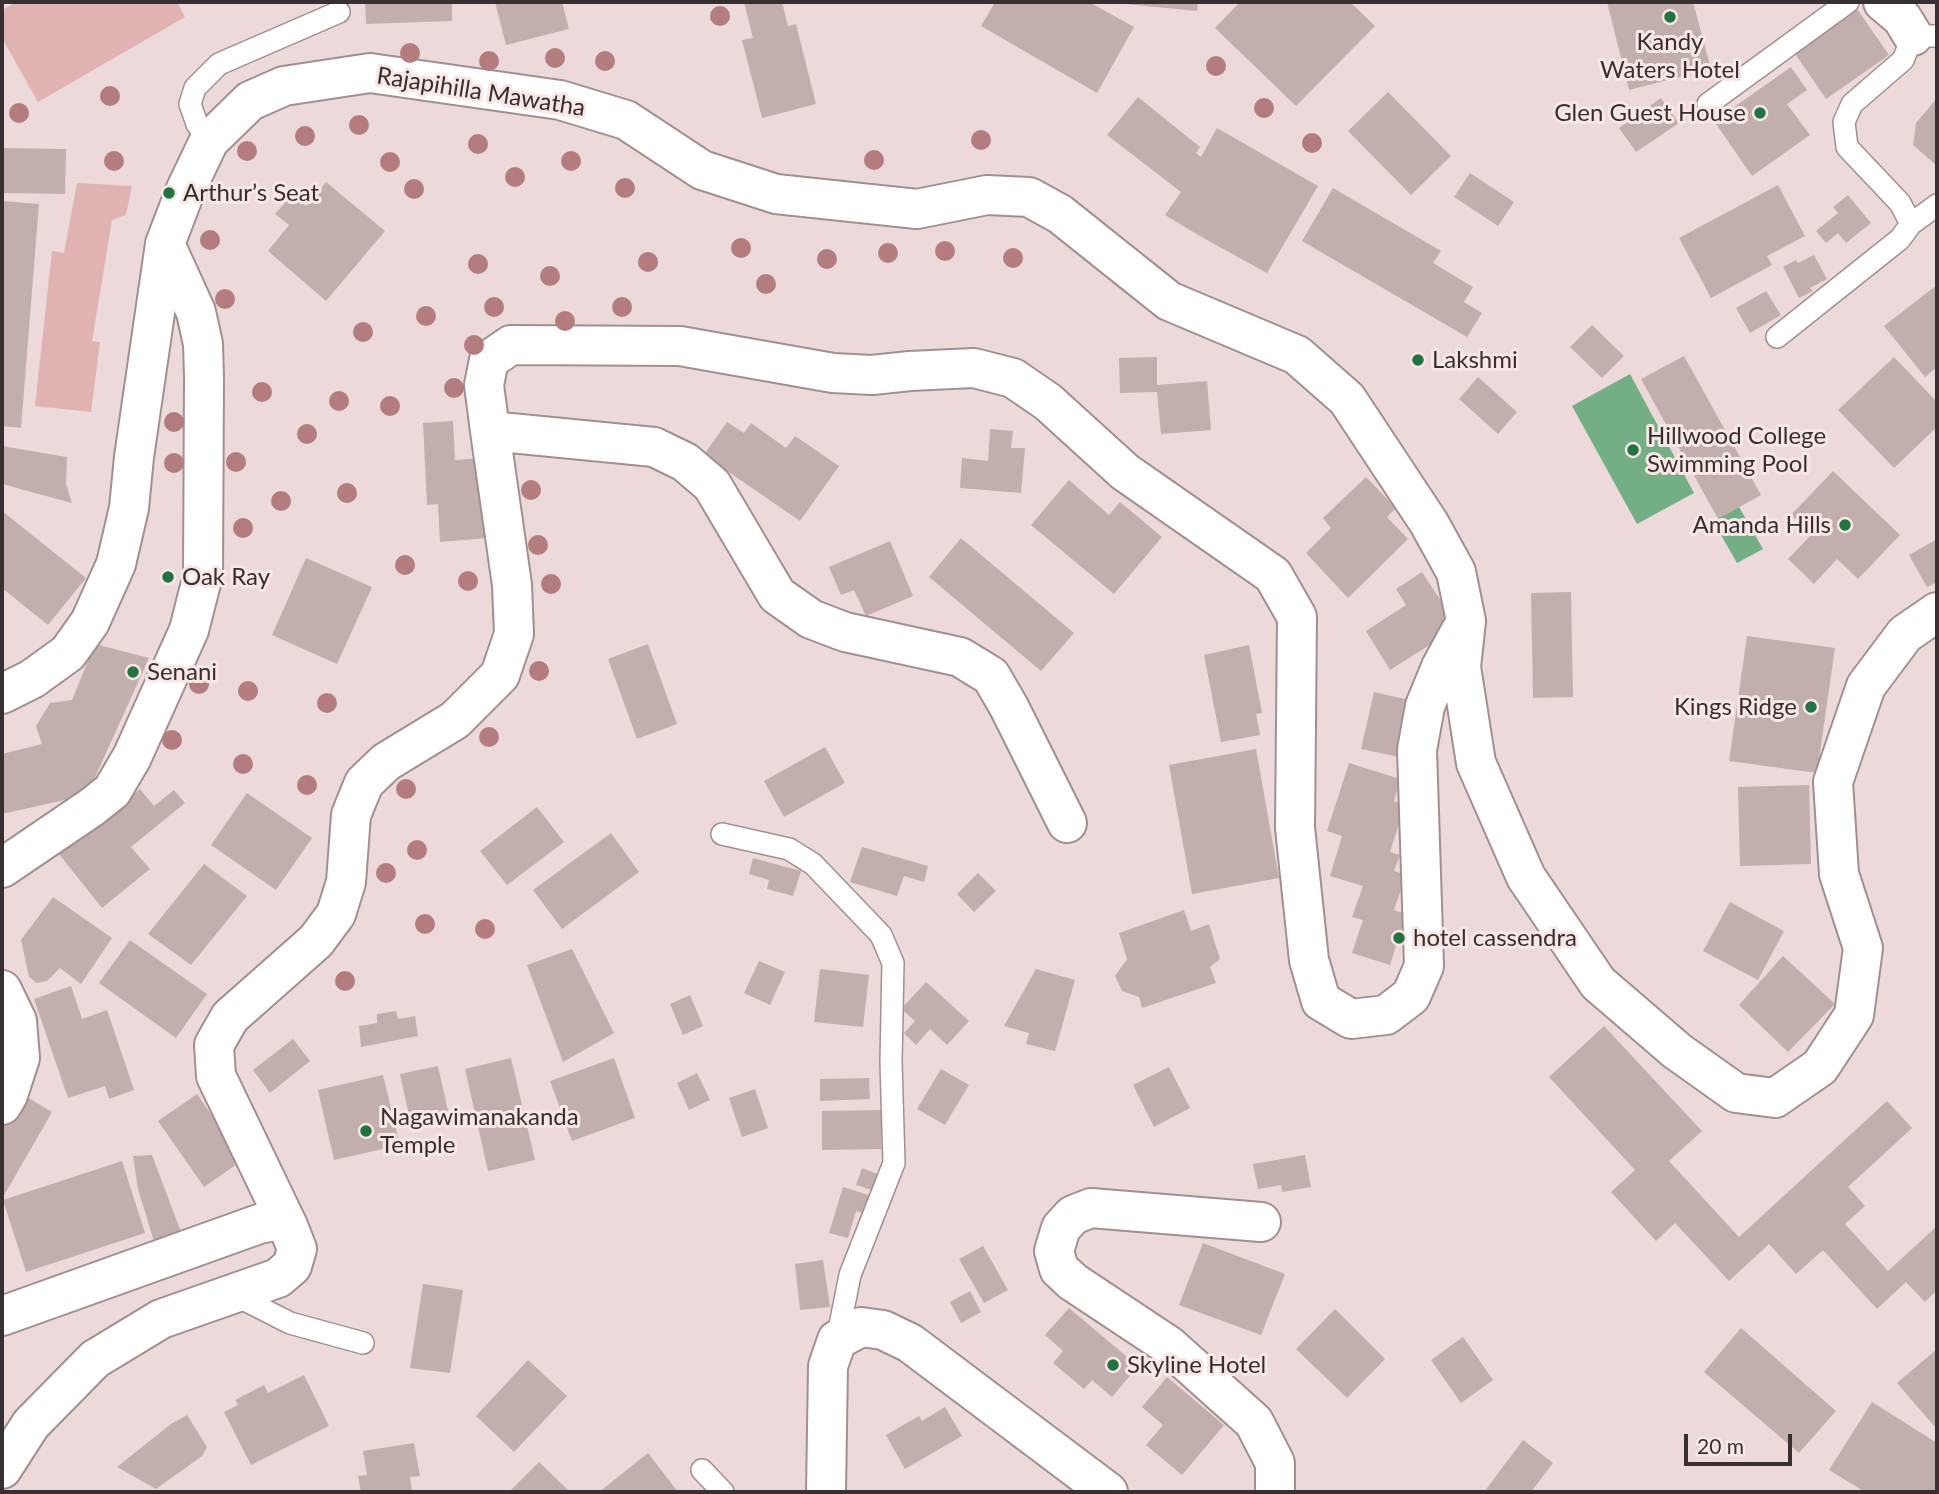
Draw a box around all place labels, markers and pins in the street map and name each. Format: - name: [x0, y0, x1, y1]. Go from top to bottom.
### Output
- marker: Kandy Waters Hotel: [1662, 9, 1678, 25]
- place label: Kandy Waters Hotel: [1600, 28, 1740, 84]
- place label: Glen Guest House: [1554, 99, 1746, 127]
- marker: Glen Guest House: [1752, 105, 1768, 121]
- place label: Arthur’s Seat: [183, 179, 319, 207]
- marker: Arthur’s Seat: [161, 185, 177, 201]
- place label: Lakshmi: [1432, 346, 1518, 374]
- marker: Lakshmi: [1410, 352, 1426, 368]
- place label: Hillwood College Swimming Pool: [1647, 422, 1826, 478]
- marker: Hillwood College Swimming Pool: [1625, 442, 1641, 458]
- place label: Amanda Hills: [1693, 511, 1831, 539]
- marker: Amanda Hills: [1837, 517, 1853, 533]
- place label: Oak Ray: [182, 563, 270, 591]
- marker: Oak Ray: [160, 569, 176, 585]
- place label: Senani: [147, 658, 217, 686]
- marker: Senani: [125, 664, 141, 680]
- place label: Kings Ridge: [1674, 693, 1797, 721]
- marker: Kings Ridge: [1803, 699, 1819, 715]
- place label: hotel cassendra: [1413, 924, 1577, 952]
- marker: hotel cassendra: [1391, 930, 1407, 946]
- place label: Nagawimanakanda Temple: [380, 1103, 579, 1159]
- marker: Nagawimanakanda Temple: [358, 1123, 374, 1139]
- place label: Skyline Hotel: [1127, 1351, 1266, 1379]
- marker: Skyline Hotel: [1105, 1357, 1121, 1373]

